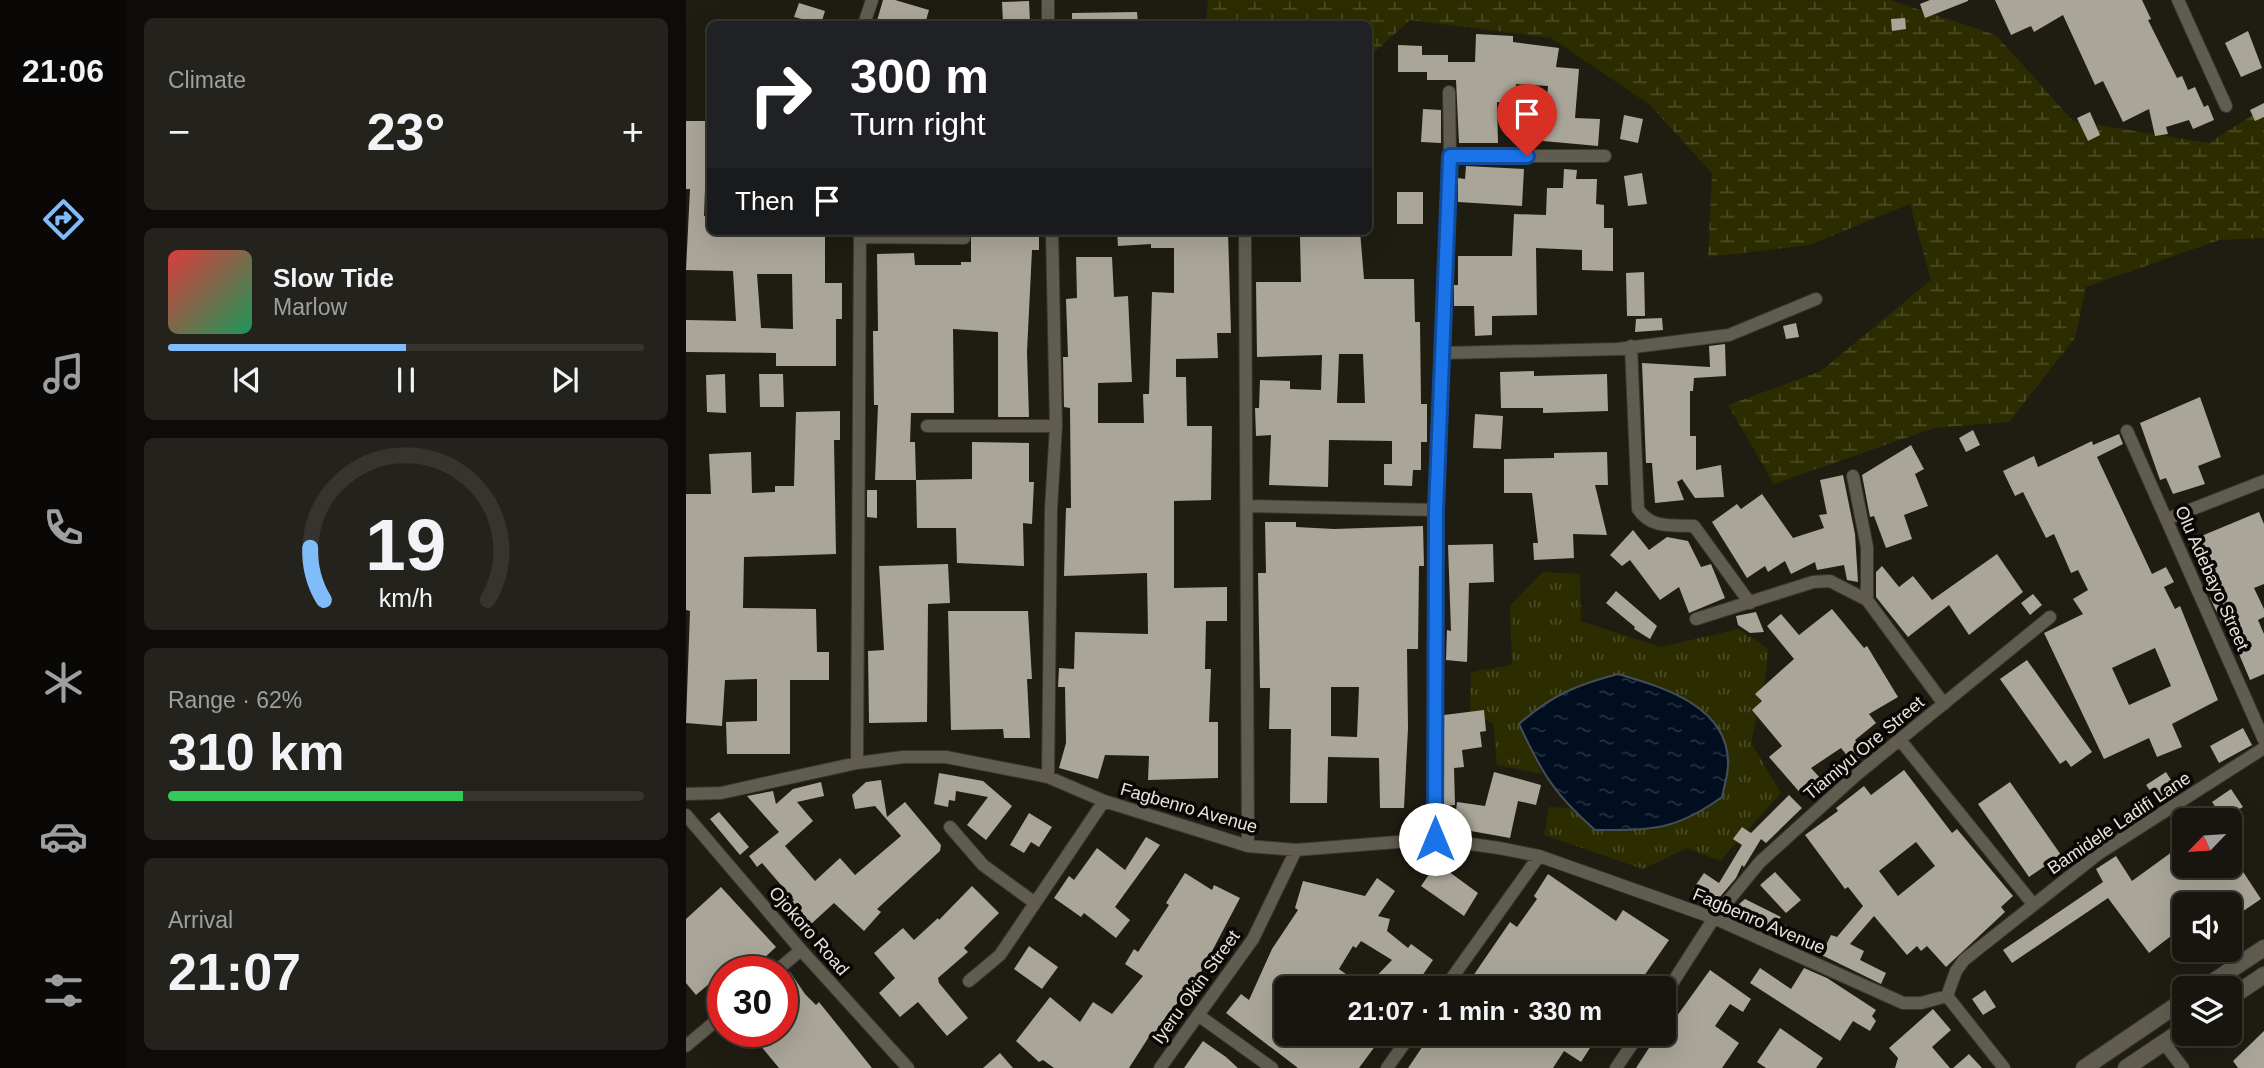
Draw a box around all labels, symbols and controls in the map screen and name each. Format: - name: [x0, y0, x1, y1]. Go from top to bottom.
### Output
- icon: right: [735, 49, 826, 140]
- text: 300 m: [850, 49, 989, 103]
- text: 21:06: [22, 53, 104, 89]
- text: Climate: [168, 67, 246, 93]
- pin: [1497, 84, 1557, 156]
- icon: arrive: [1508, 95, 1546, 133]
- text: 23°: [367, 103, 445, 161]
- text: Turn right: [850, 106, 986, 142]
- text: −: [168, 111, 190, 153]
- text: +: [622, 111, 644, 153]
- icon: arrive: [808, 182, 846, 220]
- text: Then: [735, 186, 794, 216]
- icon: directions: [39, 195, 88, 244]
- text: Slow Tide: [273, 263, 394, 293]
- text: Marlow: [273, 294, 347, 320]
- icon: music: [39, 349, 88, 398]
- icon: previous: [228, 361, 266, 399]
- icon: pause: [387, 361, 425, 399]
- icon: next: [546, 361, 584, 399]
- icon: phone: [39, 503, 88, 552]
- street label: Olu Adebayo Street: [2171, 503, 2253, 653]
- text: 19: [366, 504, 446, 585]
- text: km/h: [379, 584, 433, 612]
- icon: climate: [39, 658, 88, 707]
- text: Range · 62%: [168, 687, 302, 713]
- street label: Tiamiyu Ore Street: [1800, 692, 1928, 804]
- text: 310 km: [168, 723, 344, 781]
- street label: Bamidele Ladifi Lane: [2044, 768, 2194, 878]
- street label: Fagbenro Avenue: [1118, 779, 1260, 837]
- position arrow: [1398, 802, 1472, 876]
- north arrow: [2172, 808, 2242, 878]
- map controls: [2172, 808, 2242, 1046]
- icon: car: [39, 812, 88, 861]
- street label: Ojokoro Road: [765, 883, 853, 979]
- street label: Fagbenro Avenue: [1690, 884, 1828, 958]
- button: sound: [2172, 892, 2242, 962]
- text: Arrival: [168, 907, 233, 933]
- street label: Iyeru Okin Street: [1148, 926, 1244, 1048]
- text: 21:07: [168, 943, 301, 1001]
- speed limit sign: 30: [707, 956, 798, 1047]
- icon: filters: [39, 966, 88, 1015]
- button: layers: [2172, 976, 2242, 1046]
- text: 21:07 · 1 min · 330 m: [1348, 996, 1602, 1026]

